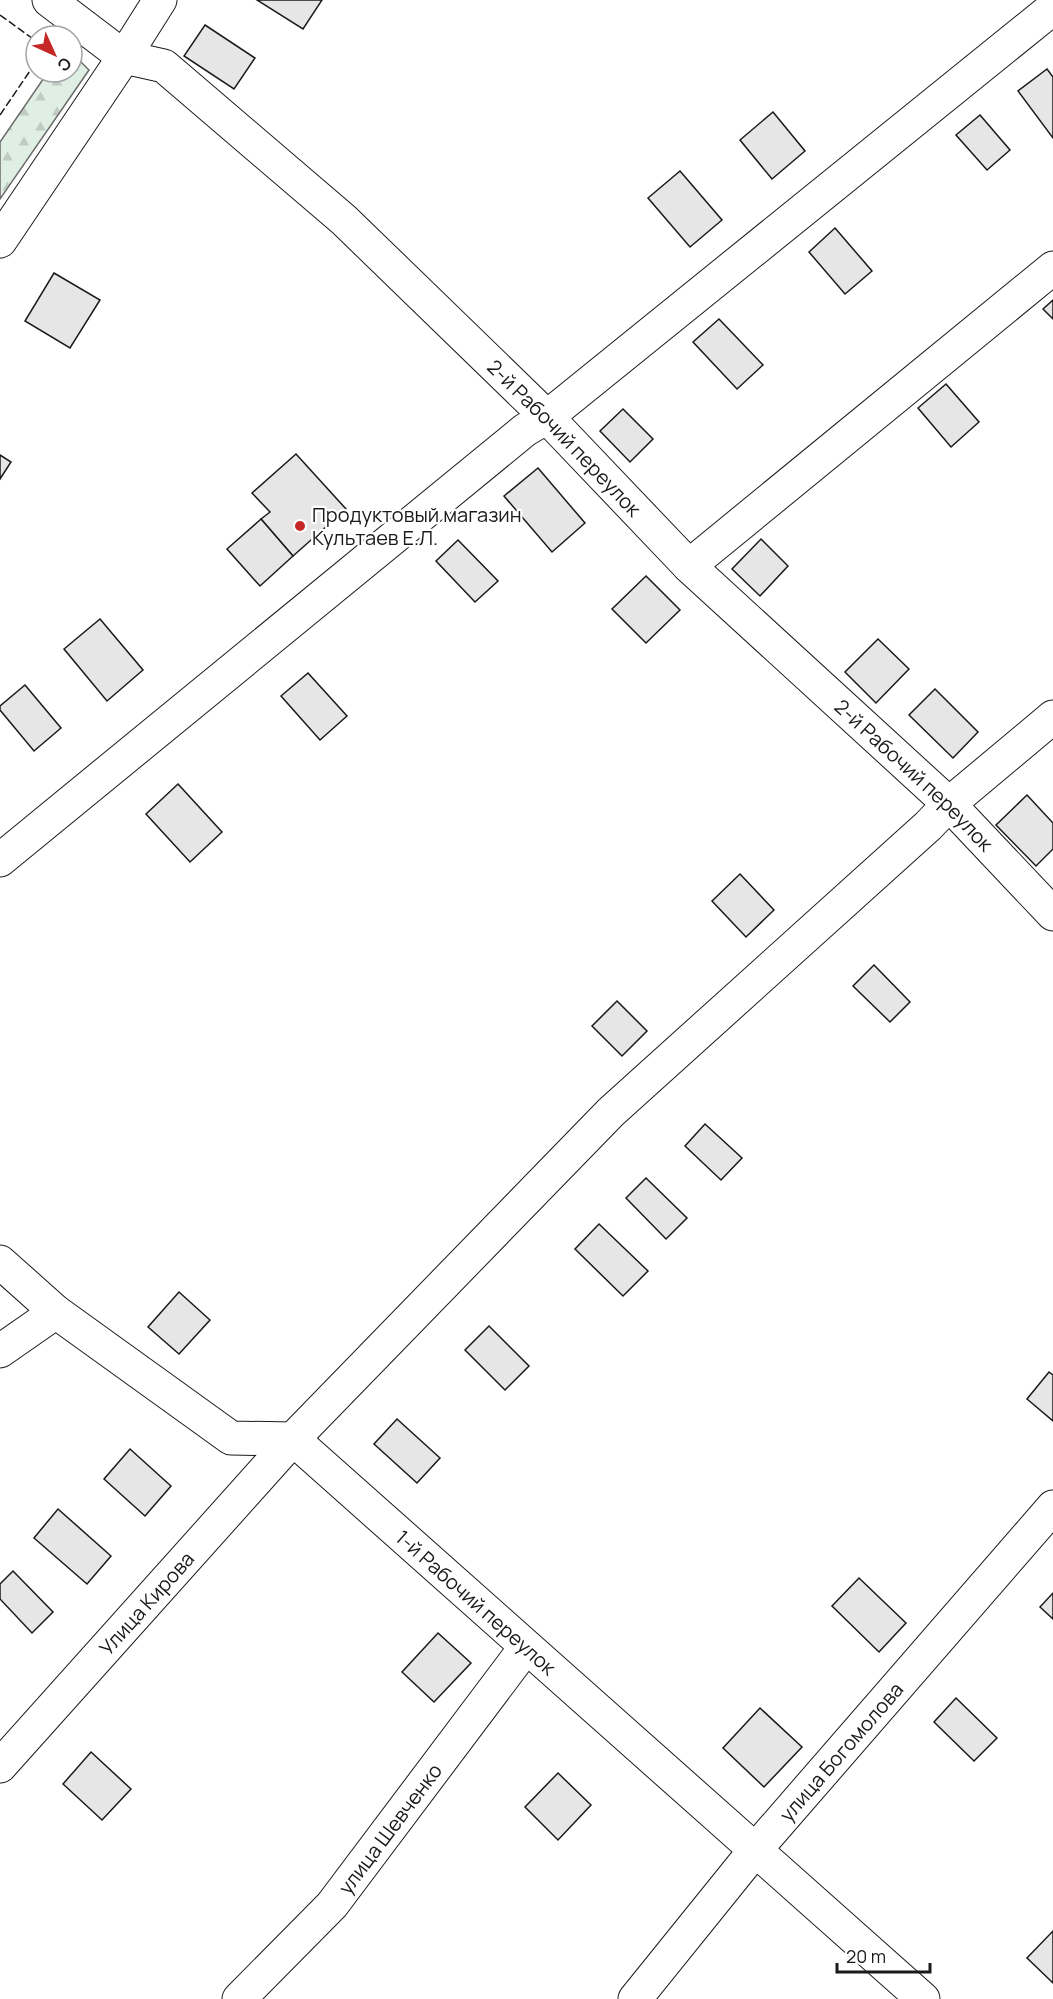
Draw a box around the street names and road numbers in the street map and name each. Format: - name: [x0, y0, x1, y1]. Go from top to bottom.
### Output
- street label: 2-й Рабочий переулок: [482, 353, 648, 522]
- street label: 2-й Рабочий переулок: [829, 693, 1000, 857]
- street label: 1-й Рабочий переулок: [390, 1523, 563, 1681]
- street label: Улица Кирова: [93, 1545, 200, 1660]
- street label: улица Богомолова: [773, 1676, 909, 1827]
- street label: улица Шевченко: [332, 1757, 448, 1899]

